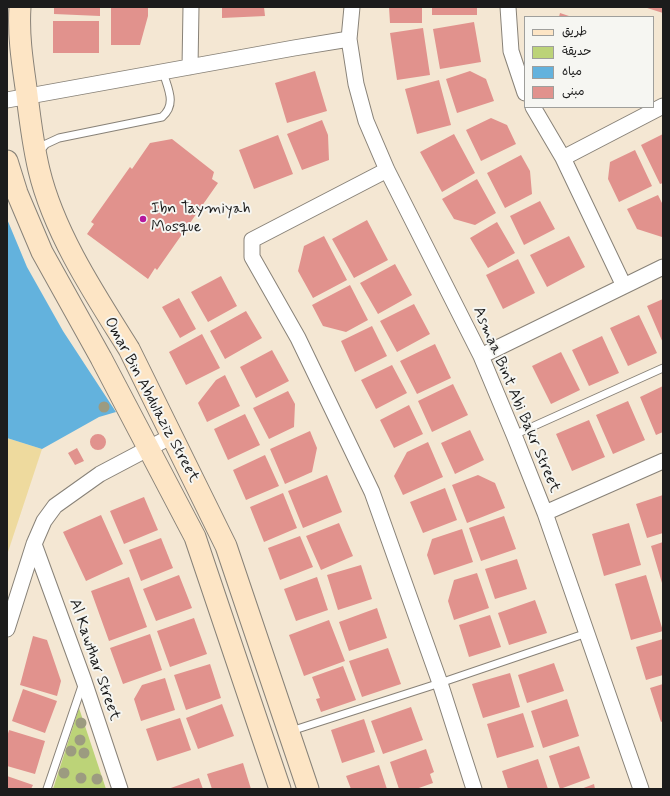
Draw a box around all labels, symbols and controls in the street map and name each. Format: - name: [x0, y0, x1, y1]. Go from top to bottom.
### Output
- legend: [524, 16, 654, 108]
- text: طريق: [562, 24, 587, 40]
- text: حديقة: [562, 44, 591, 60]
- text: مياه: [562, 64, 582, 80]
- text: مبنى: [562, 84, 585, 100]
- place label: Ibn Taymiyah Mosque: [151, 200, 251, 238]
- marker: Ibn Taymiyah Mosque: [138, 214, 148, 224]
- street label: Asmaa Bint Abi Bakr Street: [468, 304, 564, 496]
- street label: Omar Bin Abdulaziz Street: [99, 314, 203, 486]
- street label: Al Kawthar Street: [64, 597, 124, 723]

